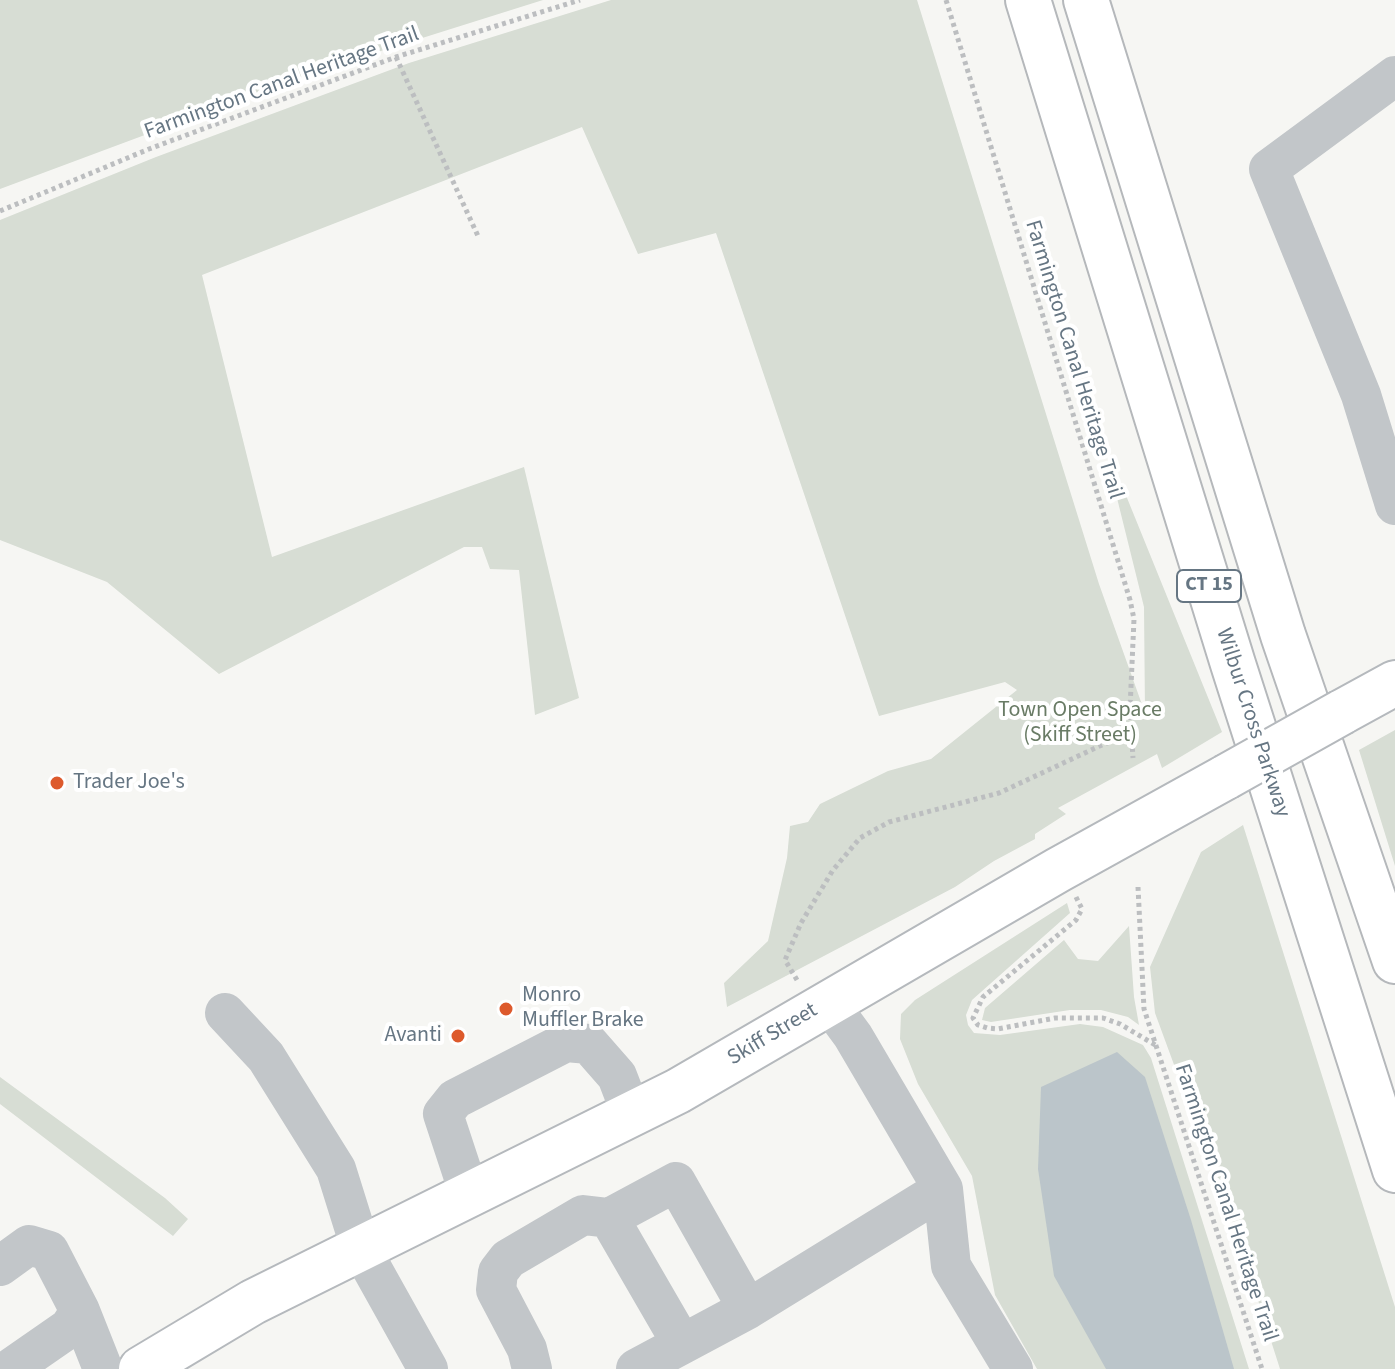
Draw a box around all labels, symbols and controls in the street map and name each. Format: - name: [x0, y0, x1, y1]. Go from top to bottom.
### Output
- street label: Farmington Canal Heritage Trail: [141, 22, 423, 146]
- street label: Farmington Canal Heritage Trail: [1018, 217, 1128, 503]
- road number: CT 15: [1177, 570, 1241, 602]
- street label: Wilbur Cross Parkway: [1209, 625, 1295, 821]
- park label: Town Open Space (Skiff Street): [998, 698, 1162, 750]
- place label: Trader Joe's: [73, 770, 185, 796]
- marker: Trader Joe's: [48, 774, 66, 792]
- place label: Monro Muffler Brake: [522, 983, 644, 1034]
- street label: Skiff Street: [723, 998, 823, 1072]
- marker: Monro Muffler Brake: [497, 1000, 515, 1018]
- place label: Avanti: [384, 1023, 442, 1049]
- marker: Avanti: [449, 1027, 467, 1045]
- street label: Farmington Canal Heritage Trail: [1168, 1061, 1282, 1345]

